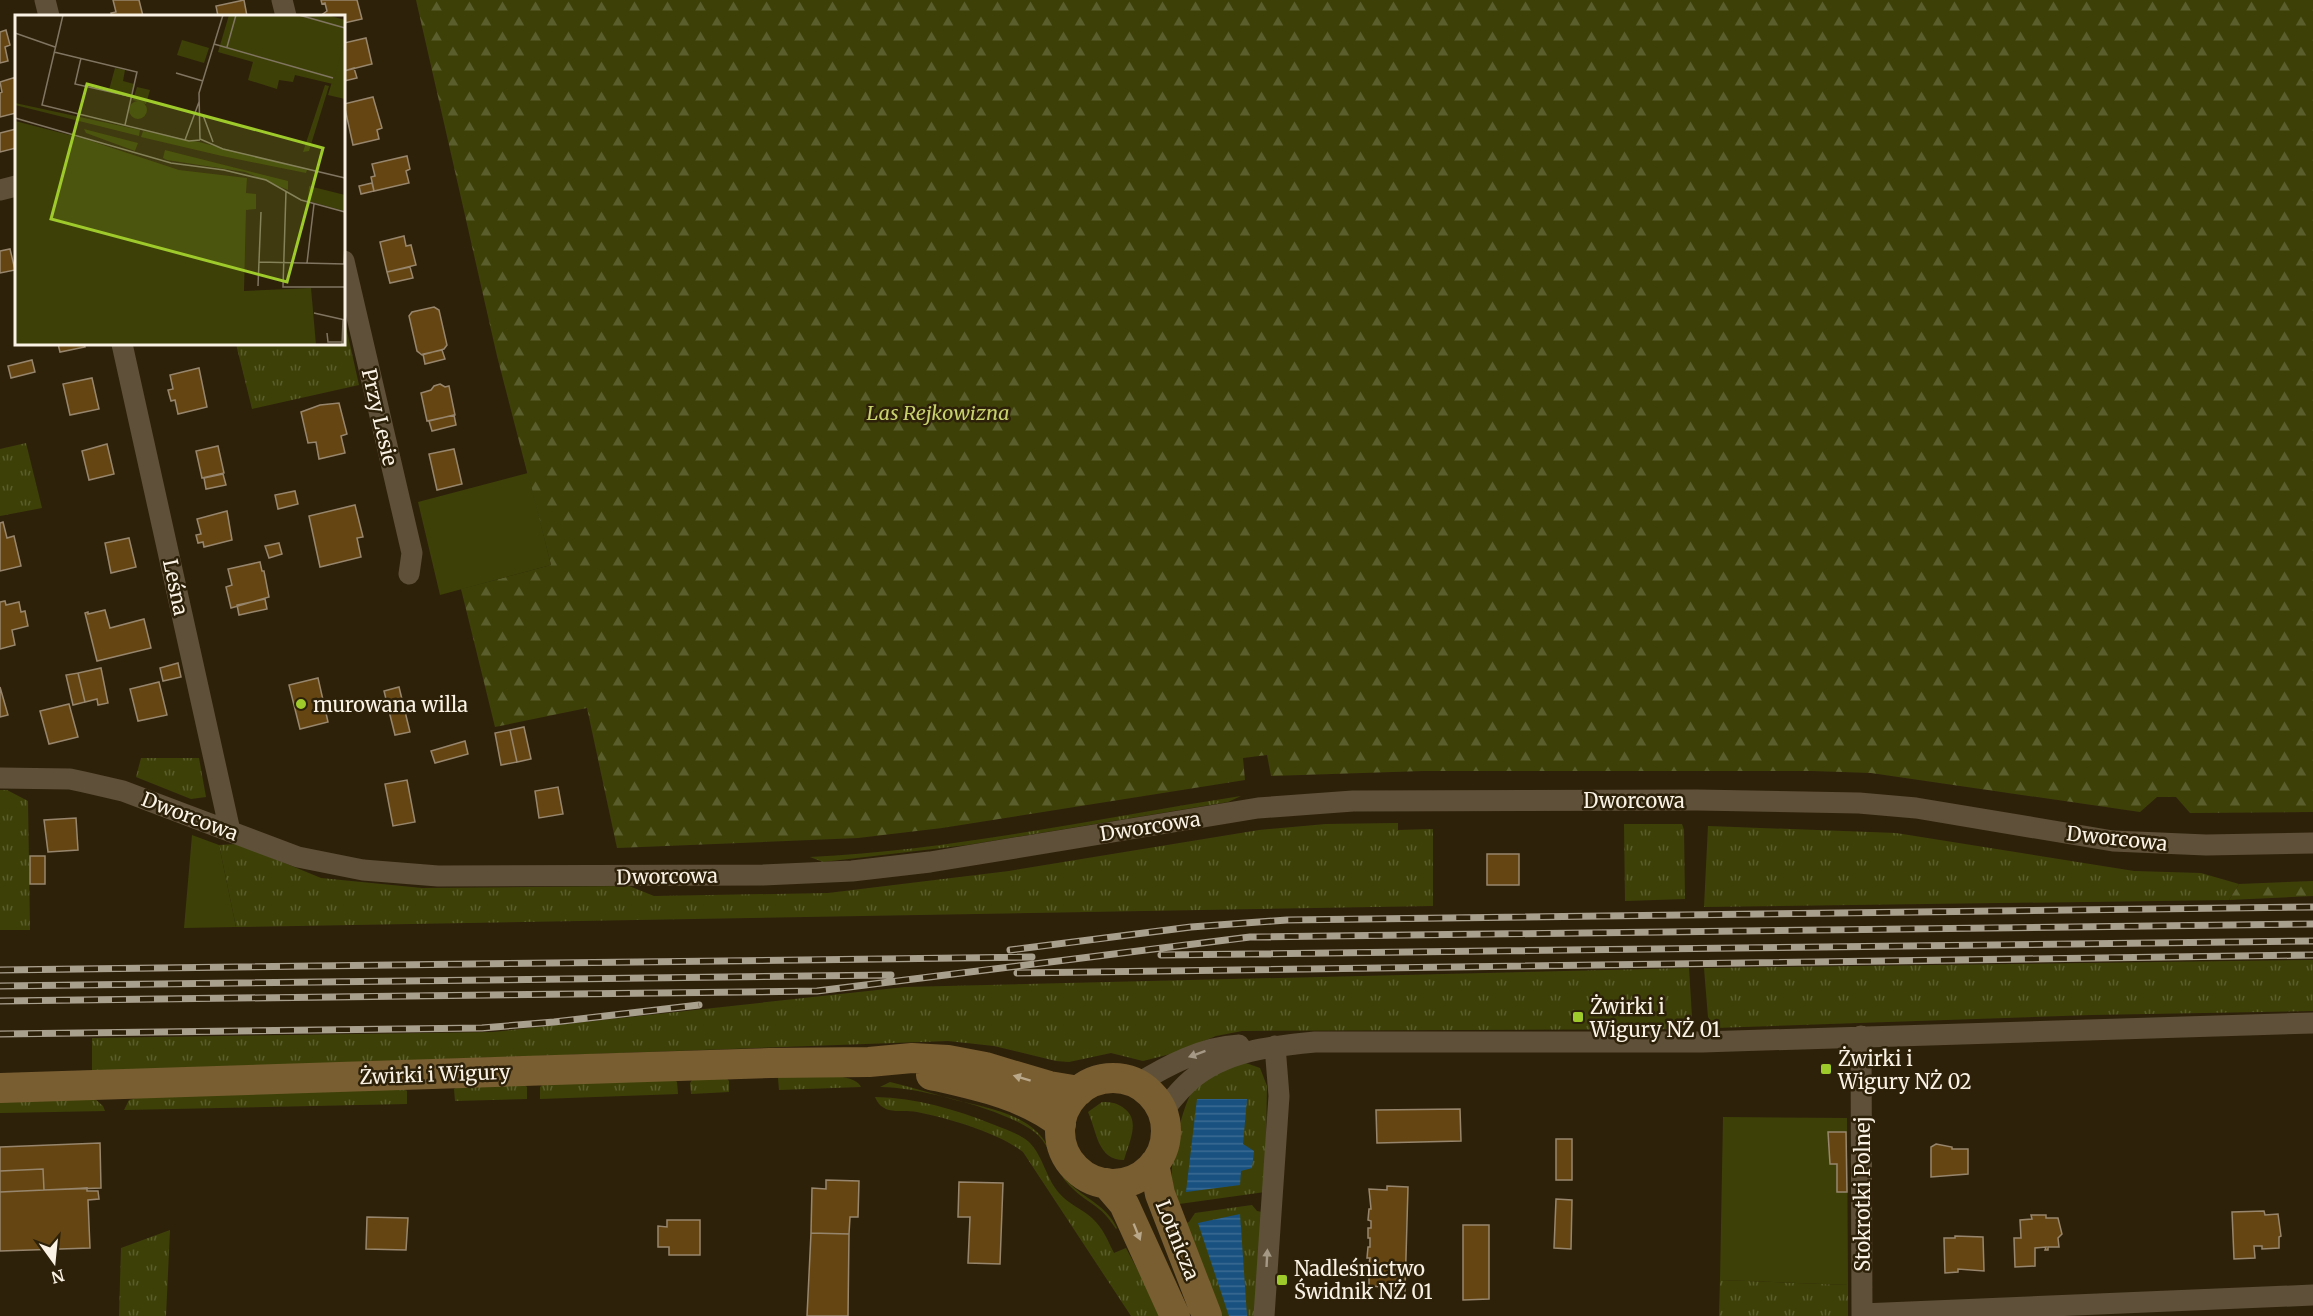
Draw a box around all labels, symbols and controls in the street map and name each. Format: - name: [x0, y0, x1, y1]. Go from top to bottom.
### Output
- inset map: [15, 15, 345, 345]
- street label: Przy Lesie: [357, 366, 403, 468]
- park label: Las Rejkowizna: [867, 400, 1009, 425]
- street label: Leśna: [158, 557, 194, 618]
- place label: murowana willa: [313, 692, 468, 717]
- marker: murowana willa: [294, 697, 308, 711]
- street label: Dworcowa: [138, 786, 242, 846]
- street label: Dworcowa: [1583, 788, 1685, 813]
- street label: Dworcowa: [1098, 806, 1202, 846]
- street label: Dworcowa: [2065, 820, 2169, 856]
- street label: Dworcowa: [616, 863, 718, 889]
- place label: Żwirki i Wigury NŻ 01: [1589, 994, 1721, 1042]
- marker: Żwirki i Wigury NŻ 01: [1571, 1010, 1585, 1024]
- place label: Żwirki i Wigury NŻ 02: [1837, 1046, 1972, 1094]
- one-way arrow: [1188, 1050, 1206, 1060]
- street label: Żwirki i Wigury: [359, 1059, 511, 1089]
- marker: Żwirki i Wigury NŻ 02: [1819, 1062, 1833, 1076]
- one-way arrow: [1013, 1073, 1031, 1082]
- street label: Stokrotki Polnej: [1850, 1116, 1875, 1272]
- street label: Lotnicza: [1151, 1196, 1205, 1284]
- one-way arrow: [1132, 1224, 1142, 1242]
- north arrow: [24, 1232, 84, 1292]
- one-way arrow: [1263, 1248, 1272, 1267]
- place label: Nadleśnictwo Świdnik NŻ 01: [1294, 1256, 1432, 1304]
- text: N: [49, 1265, 67, 1288]
- marker: Nadleśnictwo Świdnik NŻ 01: [1275, 1273, 1289, 1287]

